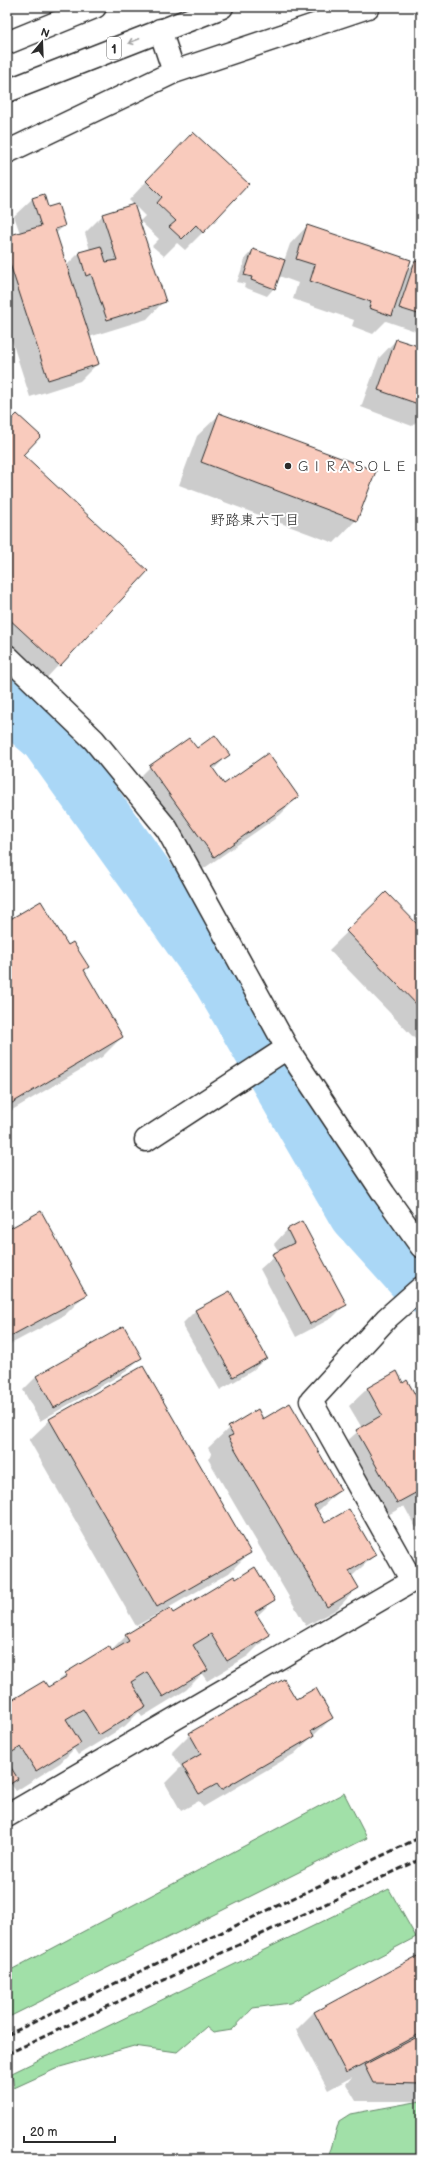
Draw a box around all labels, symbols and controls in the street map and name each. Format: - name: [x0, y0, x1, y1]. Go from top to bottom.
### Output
- north arrow: [22, 22, 62, 62]
- text: N: [39, 26, 51, 41]
- road number: 1: [107, 37, 121, 59]
- one-way arrow: [128, 37, 140, 45]
- place label: ＧＩＲＡＳＯＬＥ: [296, 458, 408, 475]
- marker: ＧＩＲＡＳＯＬＥ: [283, 461, 293, 471]
- district label: 野路東六丁目: [210, 511, 300, 530]
- scale bar: [24, 2118, 115, 2144]
- text: 20 m: [30, 2125, 57, 2140]

